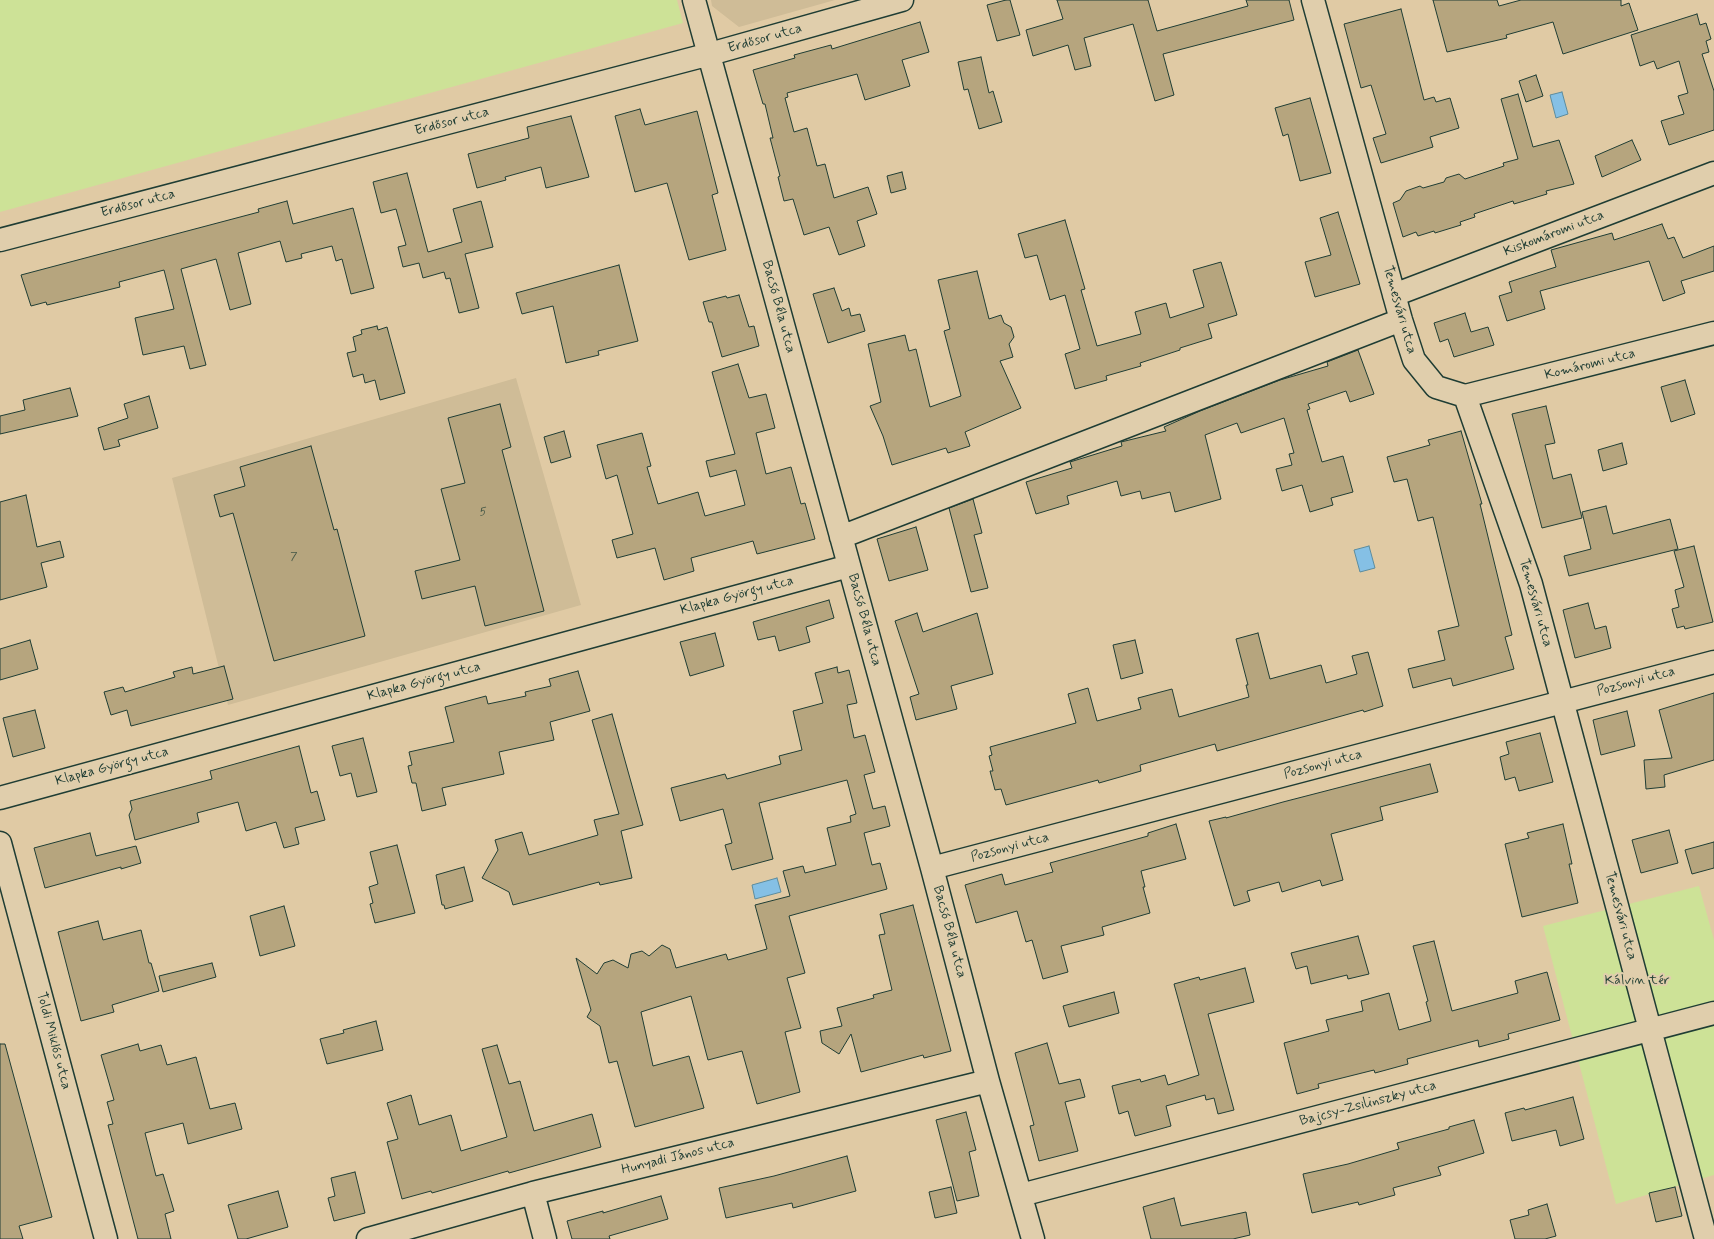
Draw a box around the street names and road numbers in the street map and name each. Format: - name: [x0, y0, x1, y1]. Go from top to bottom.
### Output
- street label: Erdősor utca: [726, 20, 804, 58]
- street label: Erdősor utca: [413, 104, 491, 140]
- street label: Erdősor utca: [99, 186, 177, 222]
- street label: Kiskomáromi utca: [1501, 207, 1607, 261]
- street label: Bacsó Béla utca: [758, 259, 798, 355]
- street label: Temesvári utca: [1378, 264, 1420, 356]
- street label: Komáromi utca: [1543, 346, 1637, 384]
- street label: Temesvári utca: [1514, 557, 1556, 649]
- street label: Bacsó Béla utca: [844, 572, 884, 668]
- street label: Klapka György utca: [679, 573, 795, 619]
- street label: Klapka György utca: [366, 659, 482, 705]
- street label: Pozsonyi utca: [1595, 663, 1677, 701]
- street label: Klapka György utca: [54, 744, 170, 790]
- street label: Pozsonyi utca: [1282, 746, 1364, 784]
- street label: Pozsonyi utca: [969, 829, 1051, 867]
- street label: Temesvári utca: [1600, 870, 1640, 962]
- street label: Bacsó Béla utca: [929, 884, 969, 980]
- street label: Toldi Miklós utca: [32, 990, 74, 1092]
- street label: Bajcsy-Zsilinszky utca: [1298, 1078, 1438, 1130]
- street label: Hunyadi János utca: [620, 1135, 736, 1179]

